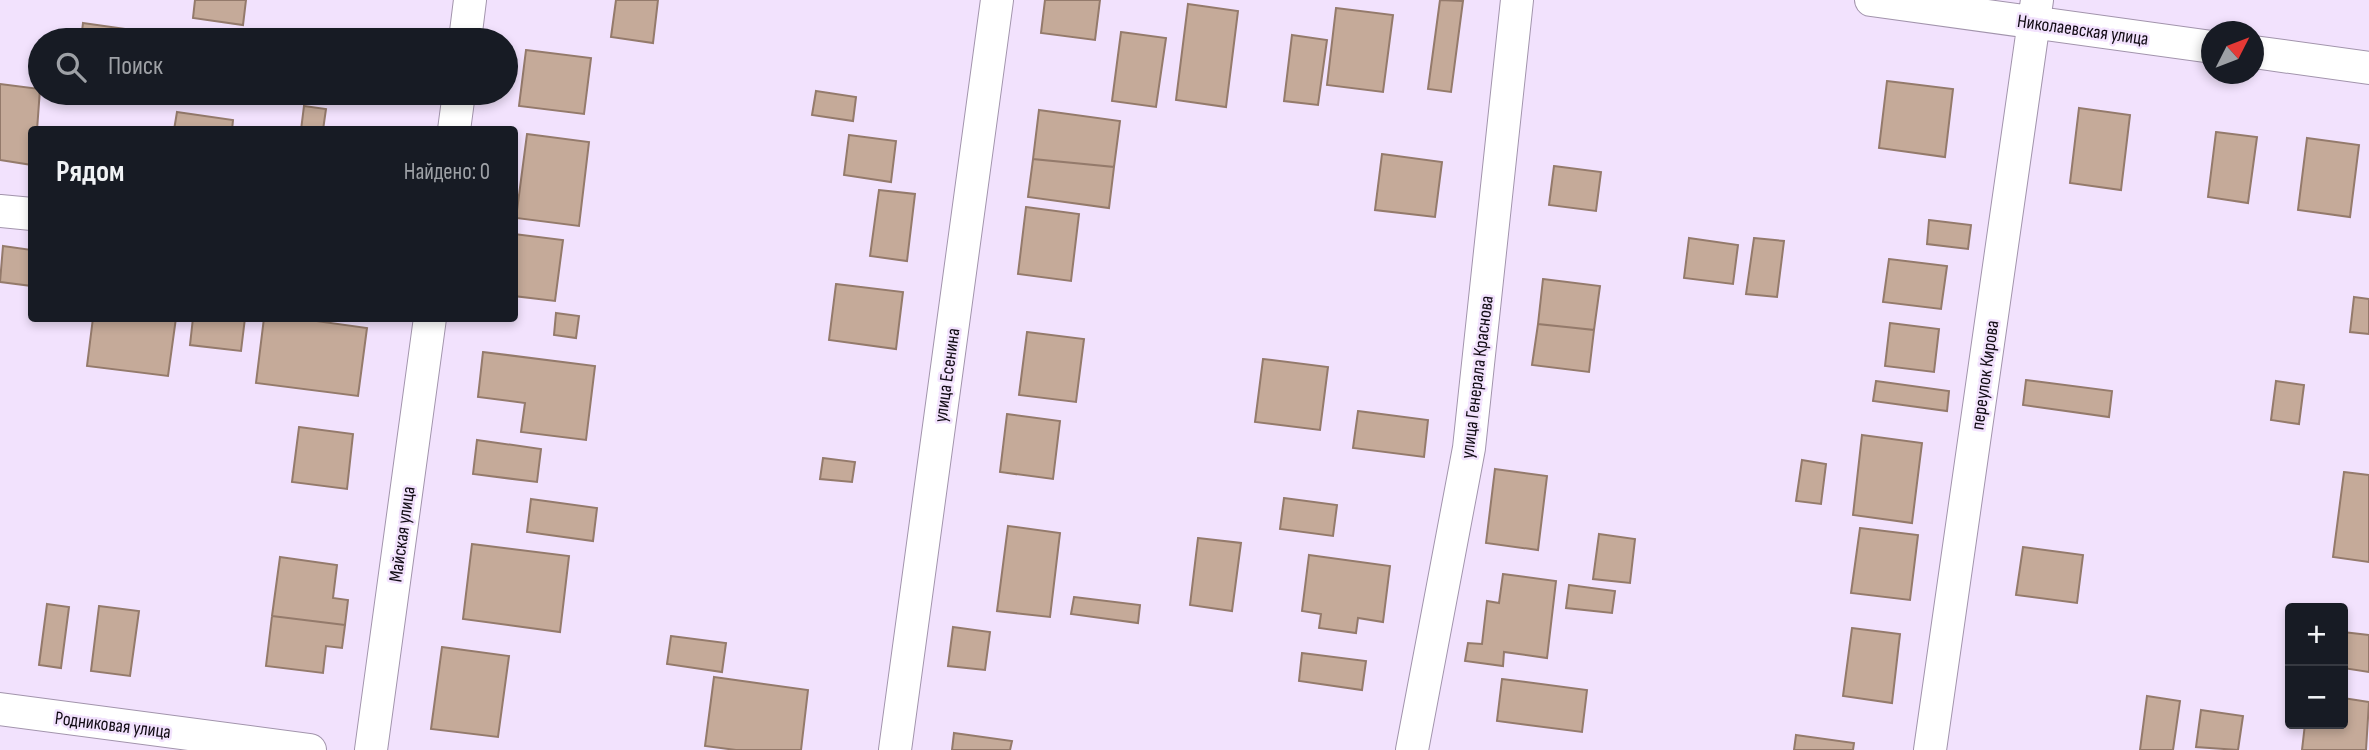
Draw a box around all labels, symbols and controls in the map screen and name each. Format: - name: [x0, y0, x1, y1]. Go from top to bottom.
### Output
- street label: Николаевская улица: [2016, 10, 2150, 51]
- north arrow: [2201, 21, 2264, 84]
- search box: [28, 28, 518, 105]
- icon: search: [52, 48, 90, 86]
- text: Поиск: [108, 51, 163, 82]
- text: Рядом: [56, 154, 124, 190]
- text: Найдено: 0: [404, 158, 490, 186]
- street label: улица Генерала Краснова: [1456, 294, 1499, 460]
- street label: переулок Кирова: [1966, 319, 2005, 431]
- street label: улица Есенина: [930, 327, 965, 424]
- street label: Майская улица: [384, 485, 421, 584]
- map controls: [2285, 603, 2348, 729]
- button: +: [2285, 603, 2348, 666]
- button: −: [2285, 666, 2348, 729]
- street label: Родниковая улица: [53, 707, 172, 744]

